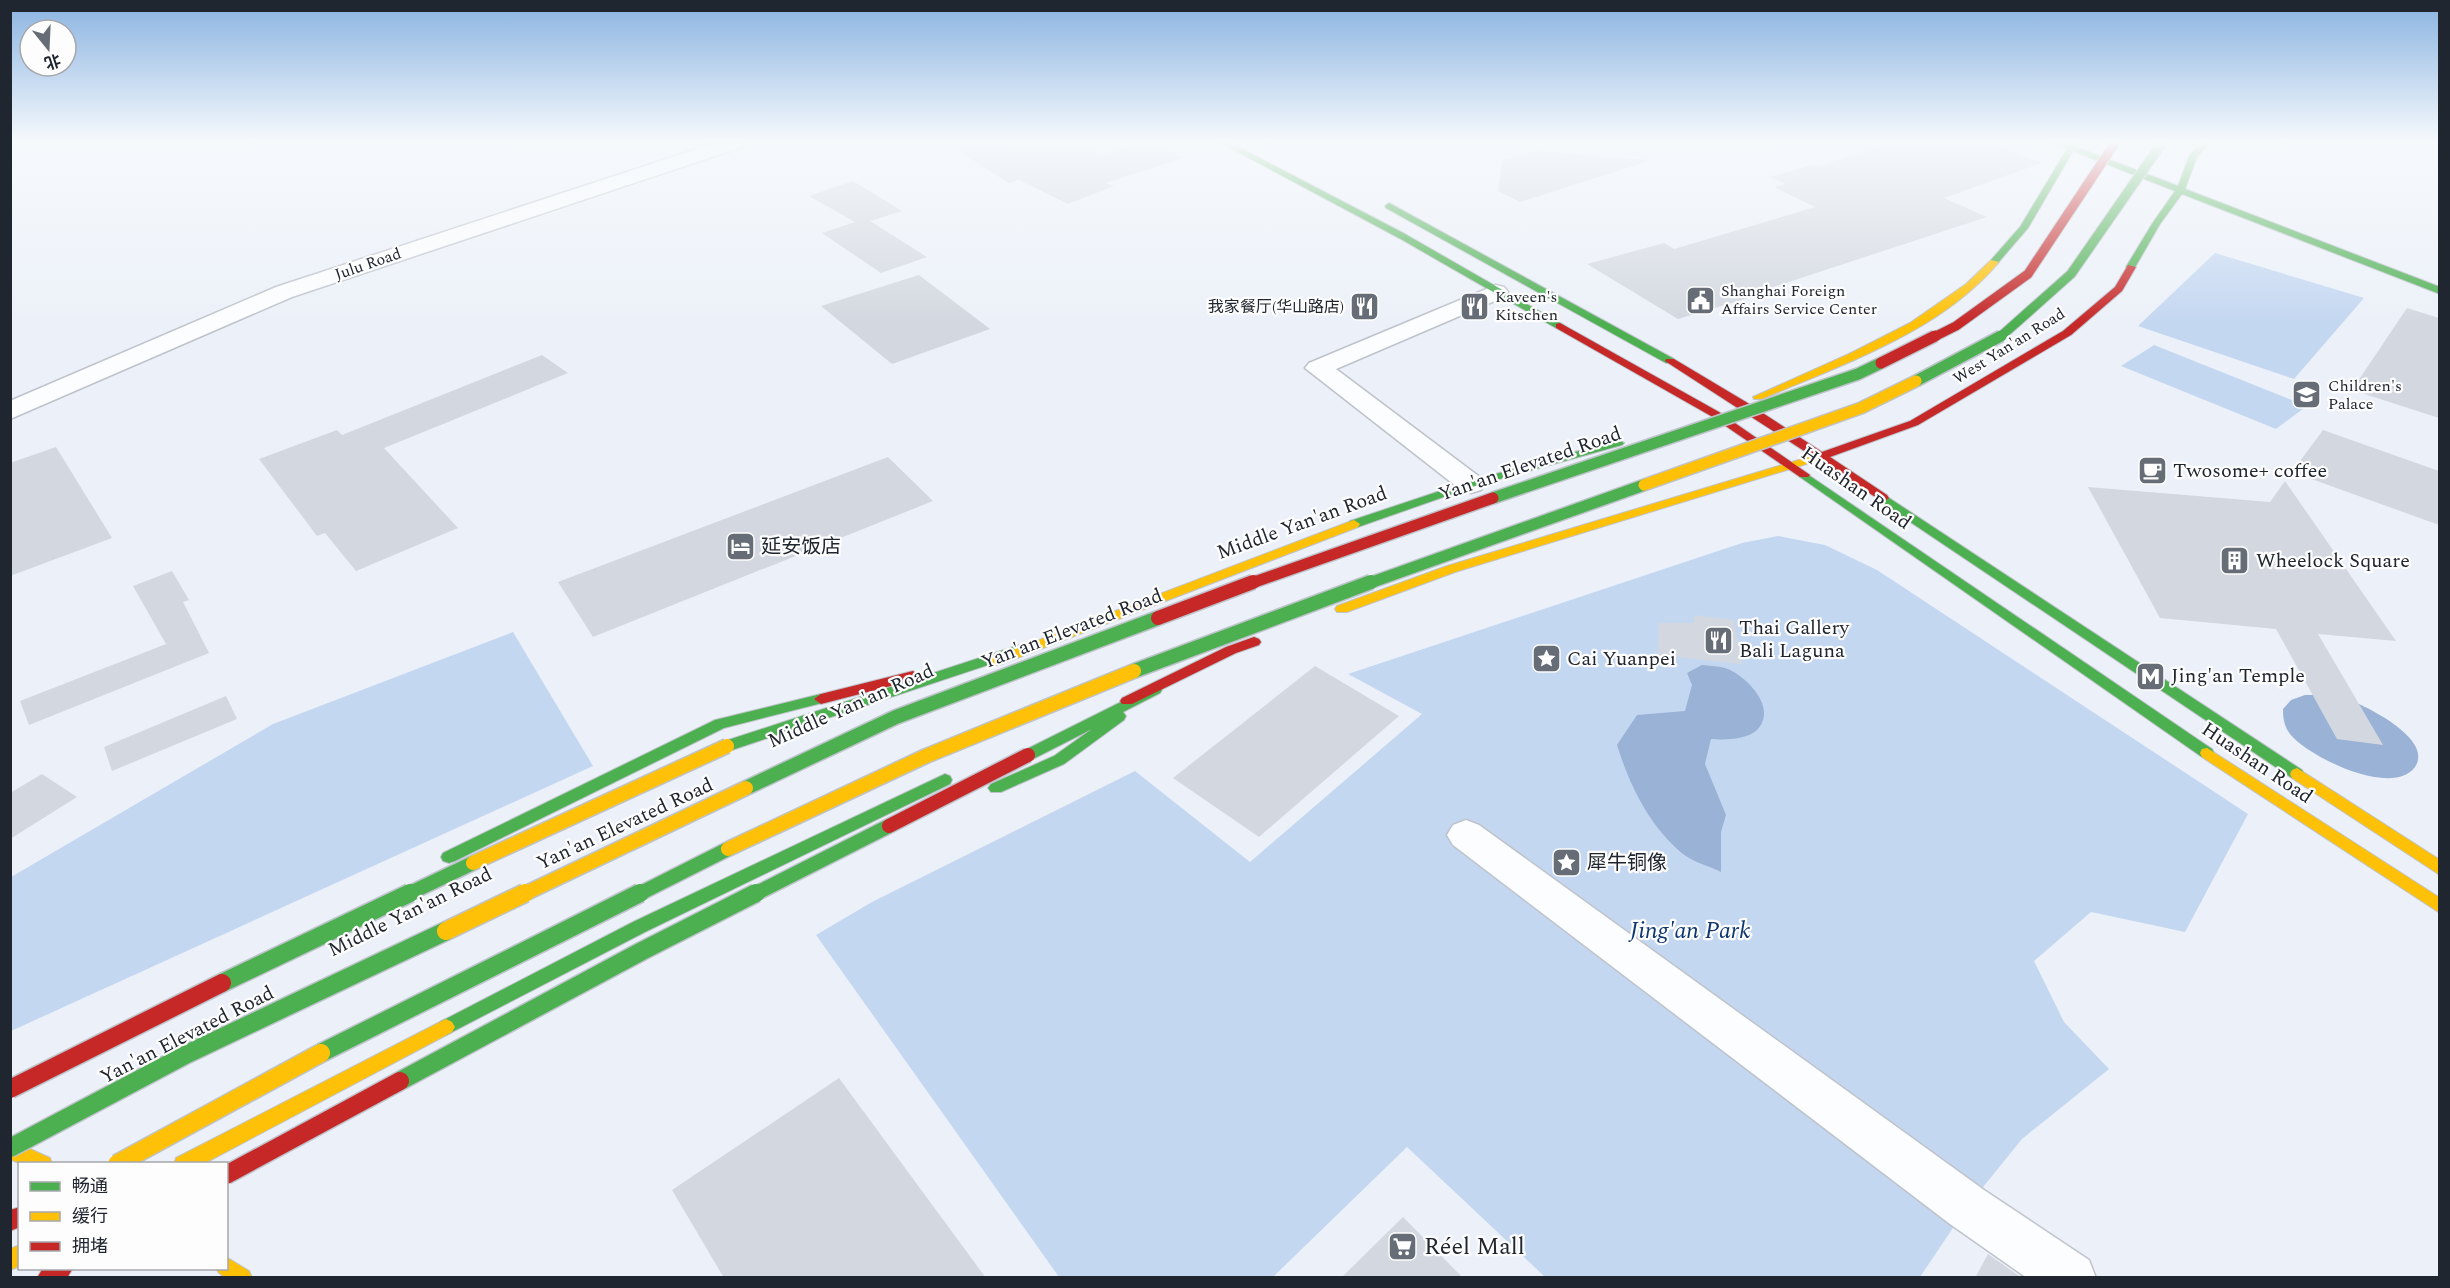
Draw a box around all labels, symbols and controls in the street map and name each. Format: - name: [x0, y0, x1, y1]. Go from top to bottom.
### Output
- north arrow: [18, 18, 78, 78]
- text: 北: [41, 47, 64, 75]
- street label: Julu Road: [332, 241, 404, 287]
- place label: Shanghai Foreign Affairs Service Center: [1721, 279, 1877, 321]
- public building icon: Shanghai Foreign Affairs Service Center: [1684, 284, 1716, 316]
- place label: Kaveen's Kitschen: [1495, 285, 1558, 327]
- restaurant icon: Kaveen's Kitschen: [1458, 290, 1490, 322]
- restaurant icon: 我家餐厅(华山路店): [1349, 291, 1381, 323]
- place label: 我家餐厅(华山路店): [1208, 295, 1344, 319]
- street label: West Yan'an Road: [1948, 302, 2070, 390]
- place label: Children's Palace: [2328, 374, 2402, 416]
- school or university icon: Children's Palace: [2291, 379, 2323, 411]
- street label: Yan'an Elevated Road: [1434, 419, 1626, 509]
- street label: Huashan Road: [1795, 439, 1917, 537]
- cafe icon: Twosome+ coffee: [2136, 455, 2168, 487]
- place label: Twosome+ coffee: [2173, 456, 2327, 486]
- street label: Middle Yan'an Road: [1213, 478, 1391, 568]
- hotel icon: 延安饭店: [724, 531, 756, 563]
- place label: 延安饭店: [761, 532, 841, 562]
- building icon: Wheelock Square: [2219, 545, 2251, 577]
- place label: Wheelock Square: [2256, 546, 2410, 576]
- street label: Yan'an Elevated Road: [977, 581, 1167, 677]
- place label: Thai Gallery Bali Laguna: [1739, 613, 1850, 666]
- restaurant icon: Thai Gallery Bali Laguna: [1702, 624, 1734, 656]
- place icon: Cai Yuanpei: [1530, 643, 1562, 675]
- place label: Cai Yuanpei: [1567, 644, 1676, 674]
- street label: Middle Yan'an Road: [763, 656, 939, 756]
- metro station icon: Jing'an Temple: [2134, 660, 2166, 692]
- place label: Jing'an Temple: [2171, 661, 2305, 691]
- street label: Huashan Road: [2195, 715, 2319, 811]
- street label: Yan'an Elevated Road: [532, 770, 718, 878]
- place icon: 犀牛铜像: [1550, 847, 1582, 879]
- place label: 犀牛铜像: [1587, 848, 1667, 878]
- street label: Middle Yan'an Road: [323, 859, 497, 965]
- park label: Jing'an Park: [1628, 913, 1750, 949]
- street label: Yan'an Elevated Road: [95, 978, 279, 1092]
- legend: [18, 1162, 228, 1270]
- text: 畅通: [72, 1173, 108, 1200]
- text: 缓行: [72, 1203, 108, 1230]
- place label: Réel Mall: [1424, 1229, 1525, 1265]
- supermarket icon: Réel Mall: [1387, 1231, 1419, 1263]
- text: 拥堵: [72, 1233, 108, 1260]

